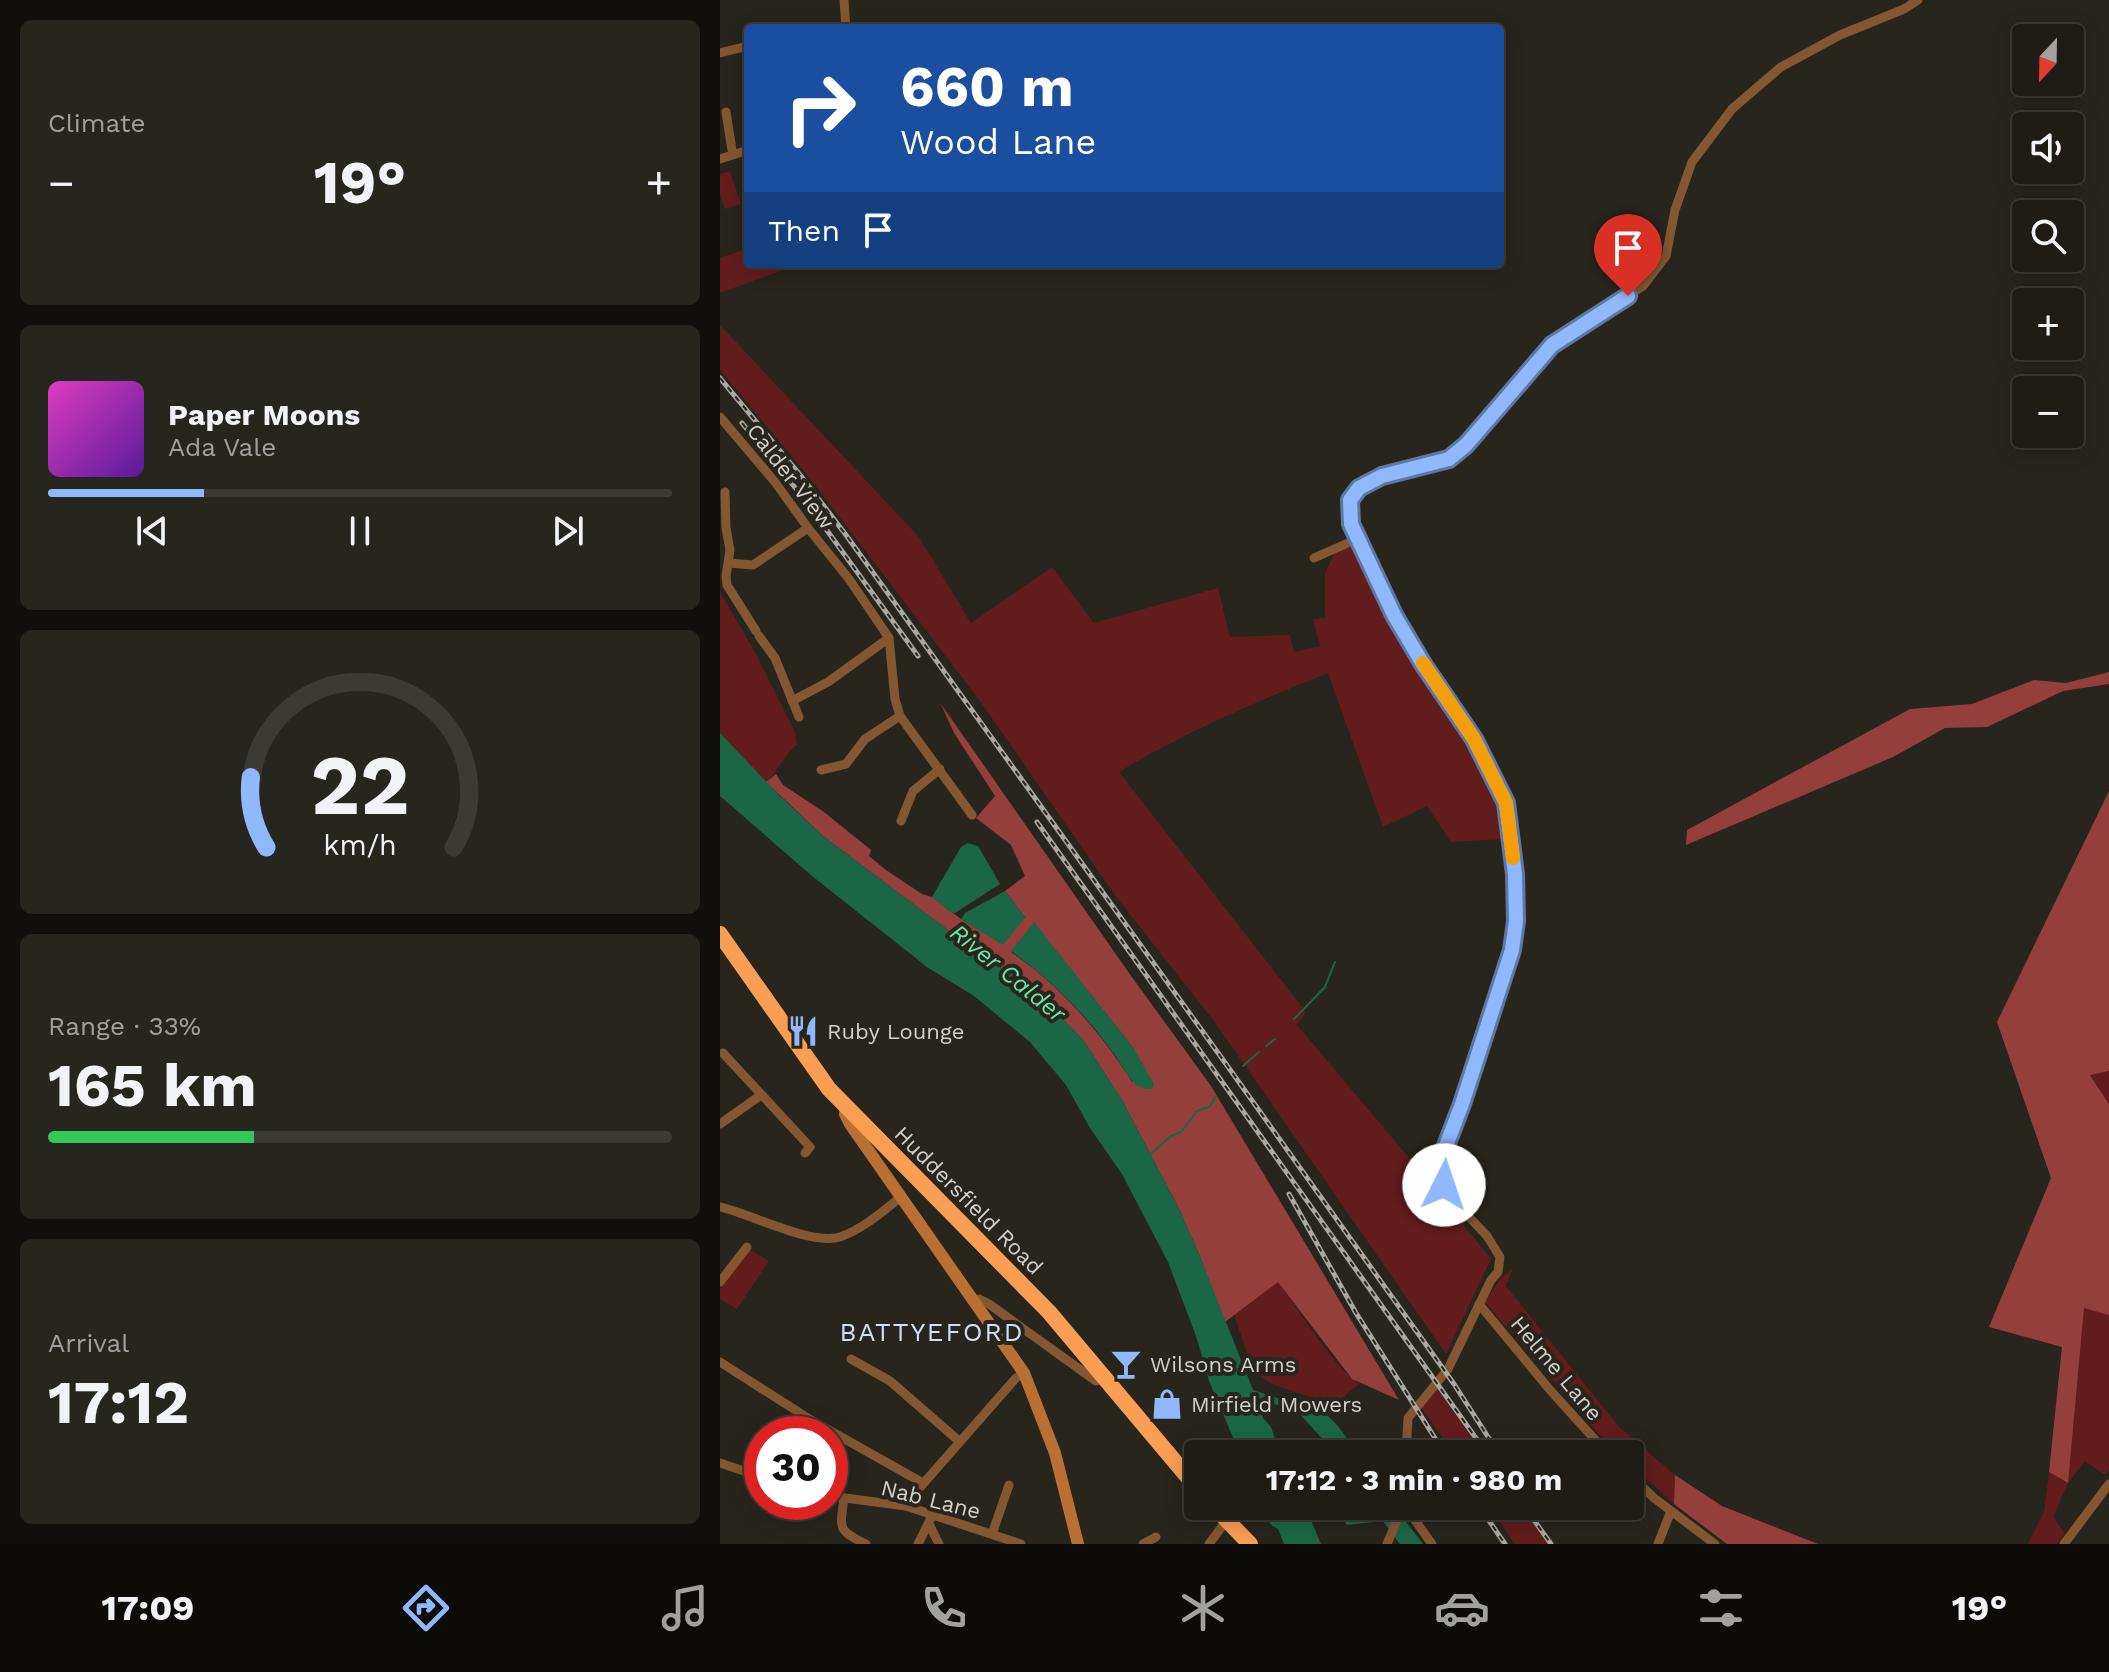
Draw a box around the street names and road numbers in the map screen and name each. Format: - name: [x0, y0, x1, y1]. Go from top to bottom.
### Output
- street label: Calder View: [742, 419, 840, 534]
- street label: Huddersfield Road: [890, 1121, 1048, 1279]
- street label: Helme Lane: [1506, 1311, 1607, 1426]
- street label: Nab Lane: [879, 1475, 983, 1524]

